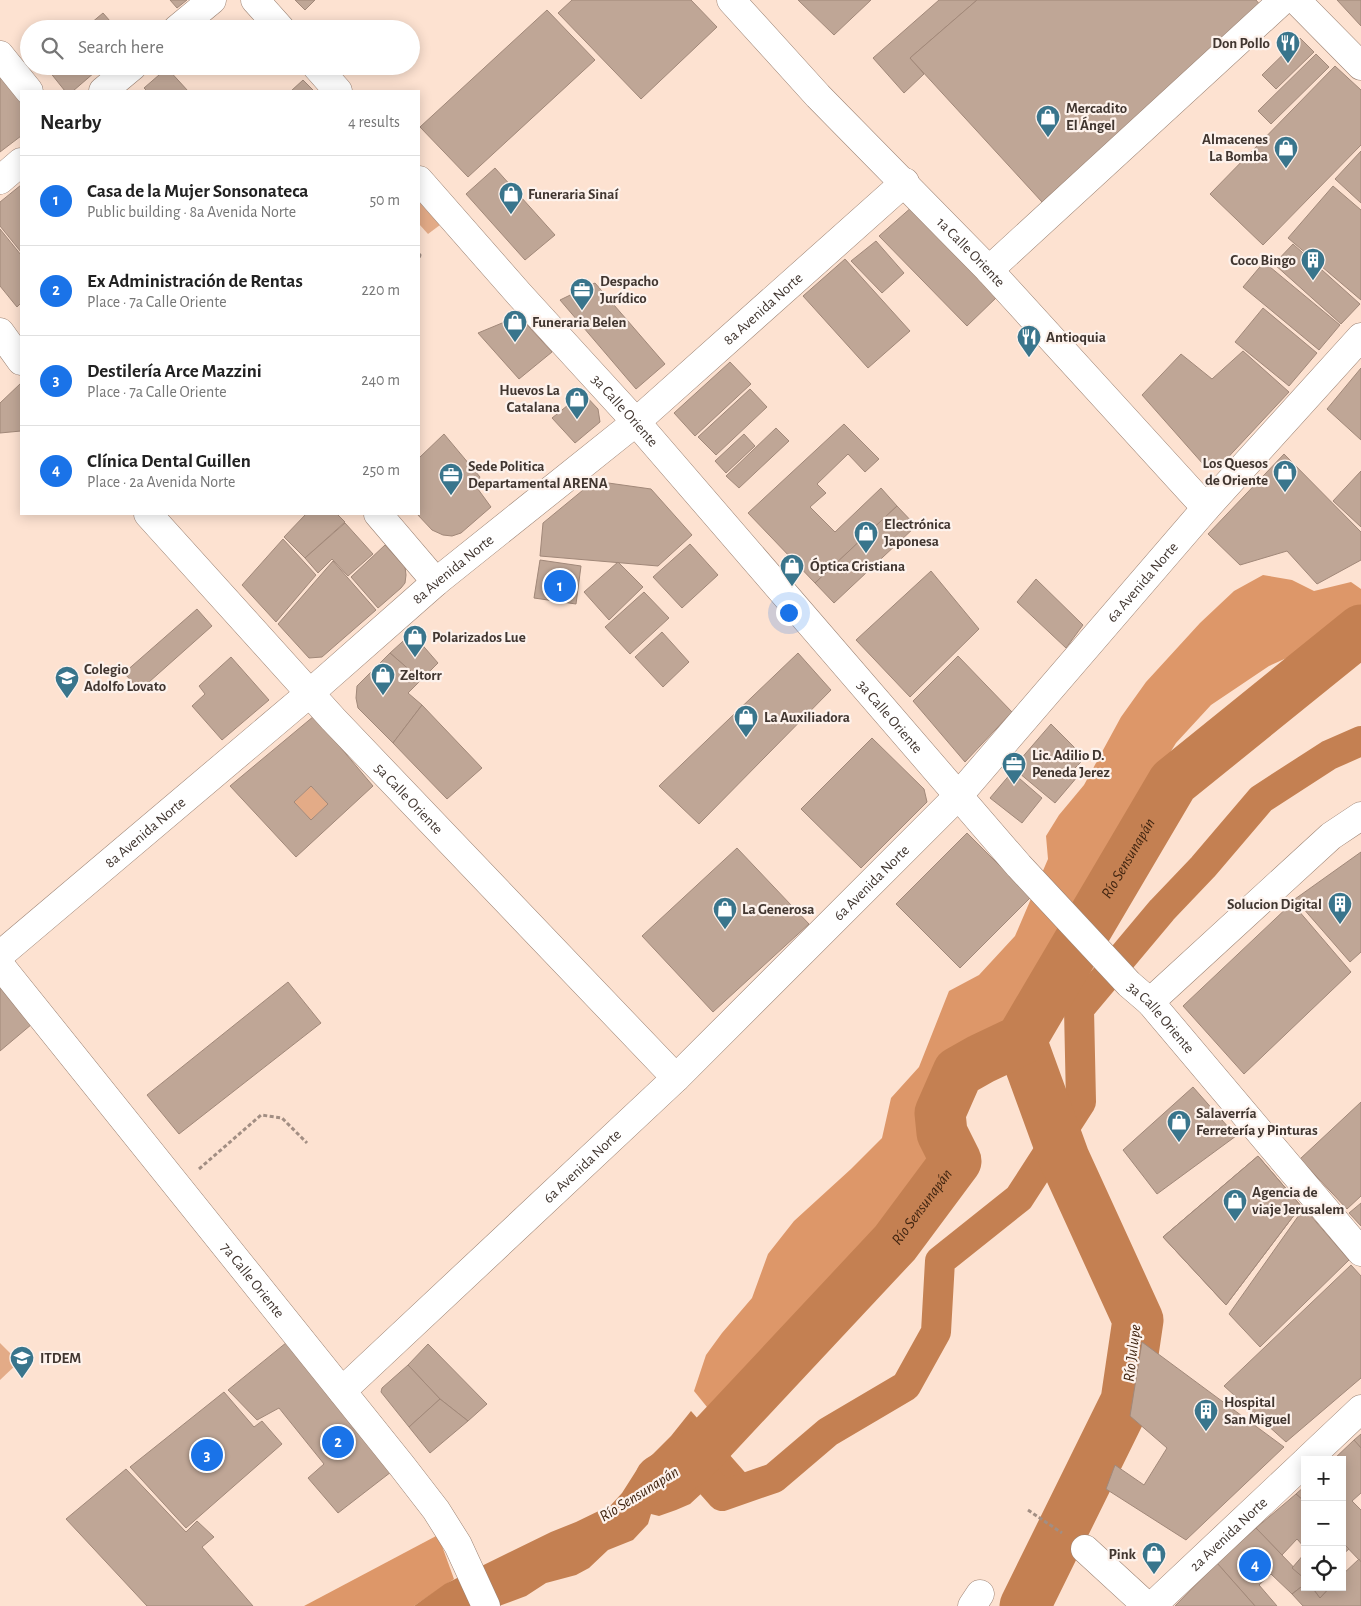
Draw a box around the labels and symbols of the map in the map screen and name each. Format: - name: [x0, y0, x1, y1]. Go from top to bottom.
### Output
- restaurant icon: Don Pollo: [1275, 30, 1301, 64]
- place label: Don Pollo: [1212, 36, 1270, 51]
- place label: Mercadito El Ángel: [1066, 101, 1127, 133]
- shop icon: Mercadito El Ángel: [1035, 104, 1061, 138]
- place label: Almacenes La Bomba: [1202, 132, 1268, 164]
- shop icon: Almacenes La Bomba: [1273, 135, 1299, 169]
- shop icon: Funeraria Sinaí: [498, 181, 524, 215]
- place label: Funeraria Sinaí: [528, 187, 619, 202]
- street label: 1a Calle Oriente: [934, 214, 1008, 290]
- building icon: Coco Bingo: [1300, 247, 1326, 281]
- place label: Coco Bingo: [1230, 253, 1296, 268]
- street label: 8a Avenida Norte: [721, 270, 805, 348]
- place label: Despacho Jurídico: [600, 274, 659, 306]
- office icon: Despacho Jurídico: [569, 277, 595, 311]
- shop icon: Funeraria Belen: [502, 309, 528, 343]
- place label: Funeraria Belen: [532, 315, 627, 330]
- restaurant icon: Antioquia: [1016, 324, 1042, 358]
- place label: Antioquia: [1046, 330, 1106, 345]
- street label: 3a Calle Oriente: [589, 371, 661, 449]
- place label: Huevos La Catalana: [499, 383, 560, 415]
- shop icon: Huevos La Catalana: [564, 386, 590, 420]
- place label: Los Quesos de Oriente: [1203, 456, 1268, 488]
- place label: Sede Politica Departamental ARENA: [468, 459, 608, 491]
- shop icon: Los Quesos de Oriente: [1272, 459, 1298, 493]
- office icon: Sede Politica Departamental ARENA: [438, 462, 464, 496]
- place label: Electrónica Japonesa: [884, 517, 951, 549]
- shop icon: Electrónica Japonesa: [853, 520, 879, 554]
- street label: 8a Avenida Norte: [409, 532, 496, 607]
- street label: 6a Avenida Norte: [1104, 539, 1181, 625]
- shop icon: Óptica Cristiana: [779, 553, 805, 587]
- place label: Óptica Cristiana: [810, 557, 905, 574]
- pin: 1: [544, 567, 576, 605]
- your location: [776, 600, 802, 626]
- shop icon: Polarizados Lue: [402, 624, 428, 658]
- place label: Polarizados Lue: [432, 630, 526, 645]
- place label: Colegio Adolfo Lovato: [84, 662, 166, 694]
- shop icon: Zeltorr: [370, 662, 396, 696]
- school or university icon: Colegio Adolfo Lovato: [54, 665, 80, 699]
- place label: Zeltorr: [400, 668, 442, 683]
- street label: 3a Calle Oriente: [855, 677, 926, 756]
- shop icon: La Auxiliadora: [733, 704, 759, 738]
- place label: La Auxiliadora: [764, 710, 850, 725]
- place label: Lic. Adilio D. Peneda Jerez: [1032, 748, 1110, 780]
- office icon: Lic. Adilio D. Peneda Jerez: [1001, 751, 1027, 785]
- street label: 5a Calle Oriente: [372, 760, 446, 837]
- street label: 8a Avenida Norte: [102, 794, 188, 870]
- water label: Río Sensunapán: [1098, 815, 1158, 901]
- street label: 6a Avenida Norte: [831, 842, 912, 923]
- building icon: Solucion Digital: [1327, 891, 1353, 925]
- shop icon: La Generosa: [712, 896, 738, 930]
- place label: Solucion Digital: [1227, 897, 1322, 912]
- place label: La Generosa: [742, 902, 814, 917]
- street label: 3a Calle Oriente: [1125, 979, 1197, 1056]
- place label: Salaverría Ferretería y Pinturas: [1196, 1106, 1318, 1138]
- shop icon: Salaverría Ferretería y Pinturas: [1166, 1109, 1192, 1143]
- street label: 6a Avenida Norte: [540, 1126, 624, 1206]
- water label: Río Sensunapán: [889, 1166, 955, 1248]
- place label: Agencia de viaje Jerusalem: [1252, 1185, 1344, 1217]
- shop icon: Agencia de viaje Jerusalem: [1222, 1188, 1248, 1222]
- street label: 7a Calle Oriente: [218, 1240, 287, 1321]
- water label: Río Julupe: [1121, 1323, 1144, 1383]
- school or university icon: ITDEM: [9, 1345, 35, 1379]
- place label: ITDEM: [40, 1351, 81, 1366]
- place label: Hospital San Miguel: [1224, 1395, 1291, 1427]
- building icon: Hospital San Miguel: [1193, 1398, 1219, 1432]
- pin: 2: [322, 1423, 354, 1461]
- pin: 3: [191, 1436, 223, 1474]
- water label: Río Sensunapán: [597, 1463, 682, 1525]
- street label: 2a Avenida Norte: [1187, 1494, 1270, 1574]
- shop icon: Pink: [1141, 1541, 1167, 1575]
- pin: 4: [1239, 1546, 1271, 1584]
- place label: Pink: [1108, 1547, 1137, 1562]

